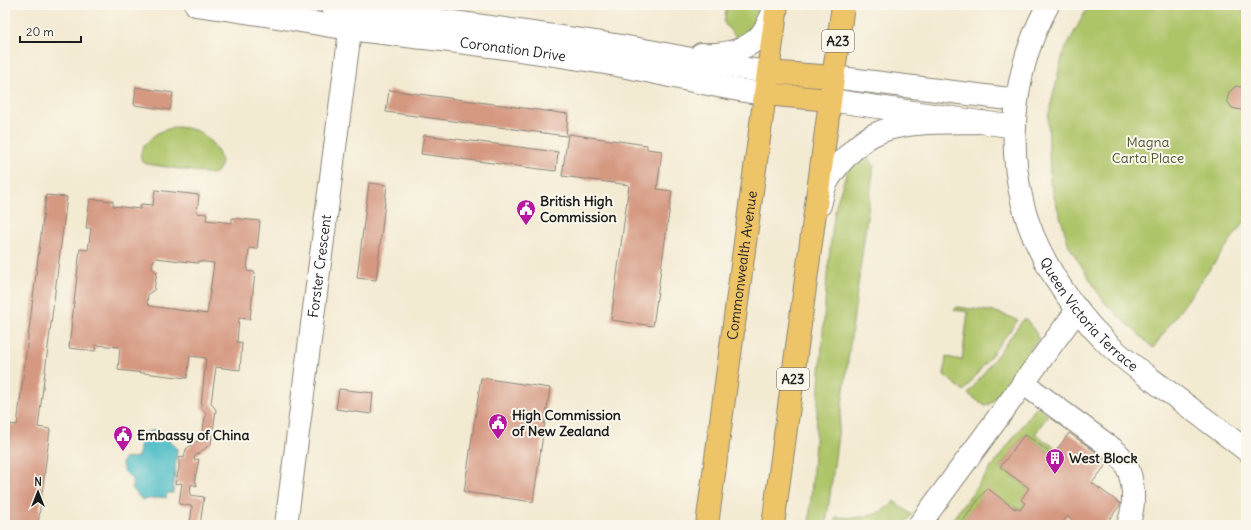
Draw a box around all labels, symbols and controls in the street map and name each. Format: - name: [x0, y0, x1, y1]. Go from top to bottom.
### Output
- scale bar: [20, 18, 81, 44]
- text: 20 m: [26, 24, 54, 39]
- road number: A23: [822, 30, 854, 52]
- street label: Coronation Drive: [459, 33, 567, 65]
- park label: Magna Carta Place: [1112, 133, 1184, 167]
- street label: Commonwealth Avenue: [723, 190, 761, 341]
- place label: British High Commission: [540, 192, 616, 226]
- public building icon: British High Commission: [515, 198, 537, 226]
- street label: Forster Crescent: [304, 213, 335, 319]
- street label: Queen Victoria Terrace: [1036, 254, 1142, 375]
- road number: A23: [777, 368, 809, 390]
- place label: High Commission of New Zealand: [512, 406, 621, 440]
- public building icon: High Commission of New Zealand: [487, 412, 509, 440]
- public building icon: Embassy of China: [112, 424, 134, 452]
- place label: Embassy of China: [137, 426, 249, 444]
- building icon: West Block: [1044, 447, 1066, 475]
- place label: West Block: [1069, 449, 1138, 467]
- north arrow: [18, 472, 58, 512]
- text: N: [34, 475, 42, 489]

